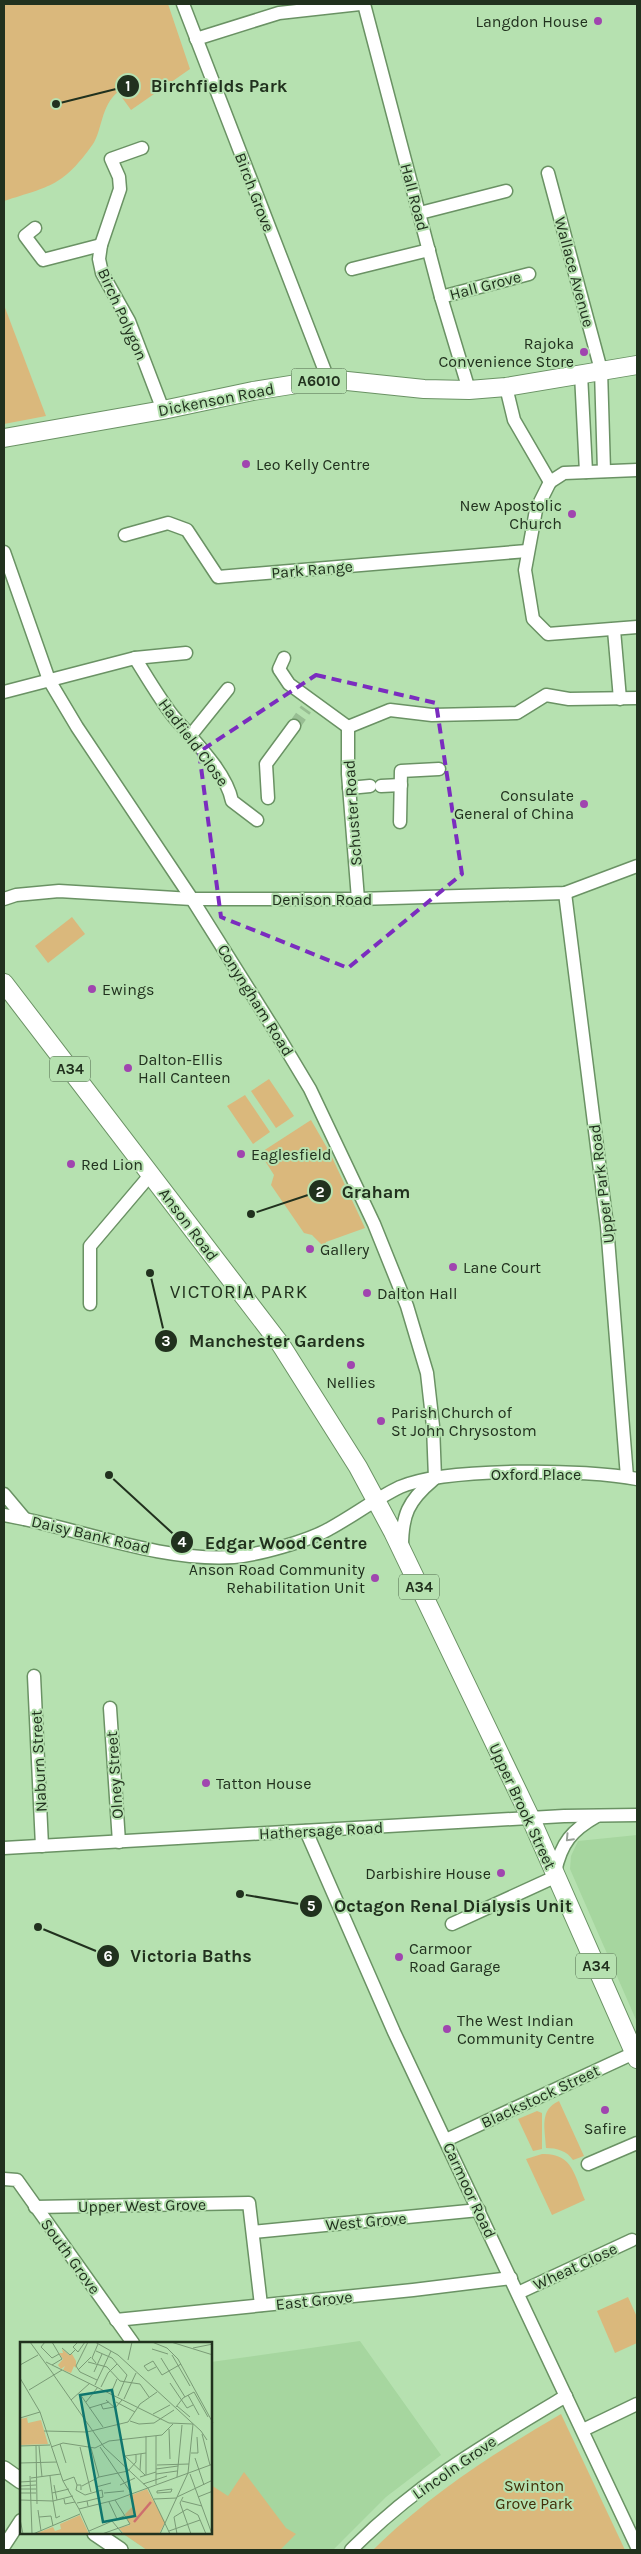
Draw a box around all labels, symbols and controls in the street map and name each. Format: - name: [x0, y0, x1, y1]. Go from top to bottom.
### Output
- place label: Langdon House: [476, 12, 588, 31]
- marker: Langdon House: [592, 15, 604, 27]
- callout: Birchfields Park: [115, 69, 297, 102]
- text: Birchfields Park: [151, 75, 288, 97]
- text: 1: [125, 77, 131, 95]
- street label: Birch Grove: [231, 150, 278, 234]
- street label: Hall Road: [396, 161, 433, 233]
- street label: Wallace Avenue: [551, 215, 598, 329]
- street label: Birch Polygon: [94, 265, 151, 363]
- street label: Hall Grove: [447, 267, 523, 304]
- place label: Rajoka Convenience Store: [439, 334, 574, 371]
- marker: Rajoka Convenience Store: [578, 346, 590, 358]
- road number: A6010: [292, 368, 346, 394]
- street label: Dickenson Road: [156, 379, 276, 420]
- place label: Leo Kelly Centre: [256, 455, 370, 474]
- marker: Leo Kelly Centre: [240, 458, 252, 470]
- place label: New Apostolic Church: [459, 496, 562, 533]
- marker: New Apostolic Church: [566, 508, 578, 520]
- street label: Park Range: [270, 556, 354, 583]
- street label: Hadfield Close: [154, 695, 233, 790]
- street label: Schuster Road: [339, 759, 366, 867]
- place label: Consulate General of China: [454, 786, 574, 823]
- marker: Consulate General of China: [578, 798, 590, 810]
- street label: Denison Road: [272, 890, 372, 909]
- street label: Conyngham Road: [213, 941, 298, 1060]
- place label: Ewings: [102, 980, 154, 999]
- marker: Ewings: [86, 983, 98, 995]
- place label: Dalton-Ellis Hall Canteen: [138, 1050, 231, 1087]
- road number: A34: [50, 1056, 90, 1082]
- marker: Dalton-Ellis Hall Canteen: [122, 1062, 134, 1074]
- street label: Upper Park Road: [585, 1123, 618, 1245]
- place label: Eaglesfield: [251, 1145, 331, 1164]
- marker: Eaglesfield: [235, 1148, 247, 1160]
- place label: Red Lion: [81, 1155, 143, 1174]
- marker: Red Lion: [65, 1158, 77, 1170]
- callout: Graham: [307, 1175, 421, 1208]
- text: Graham: [342, 1181, 410, 1203]
- text: 2: [315, 1183, 325, 1201]
- street label: Anson Road: [155, 1184, 222, 1264]
- place label: Gallery: [320, 1240, 370, 1259]
- marker: Gallery: [304, 1243, 316, 1255]
- place label: Lane Court: [463, 1258, 541, 1277]
- marker: Lane Court: [447, 1261, 459, 1273]
- district label: VICTORIA PARK: [170, 1281, 308, 1303]
- place label: Dalton Hall: [377, 1284, 458, 1303]
- marker: Dalton Hall: [361, 1287, 373, 1299]
- callout: Manchester Gardens: [154, 1324, 376, 1357]
- text: Manchester Gardens: [189, 1330, 365, 1352]
- text: 3: [161, 1332, 171, 1350]
- marker: Nellies: [345, 1359, 357, 1371]
- place label: Nellies: [326, 1373, 376, 1392]
- place label: Parish Church of St John Chrysostom: [391, 1403, 537, 1440]
- marker: Parish Church of St John Chrysostom: [375, 1415, 387, 1427]
- street label: Oxford Place: [491, 1465, 581, 1484]
- street label: Daisy Bank Road: [30, 1512, 152, 1557]
- callout: Edgar Wood Centre: [170, 1526, 377, 1559]
- text: Edgar Wood Centre: [205, 1532, 367, 1554]
- text: 4: [178, 1533, 187, 1551]
- place label: Anson Road Community Rehabilitation Unit: [189, 1560, 366, 1597]
- marker: Anson Road Community Rehabilitation Unit: [369, 1572, 381, 1584]
- road number: A34: [399, 1574, 439, 1600]
- street label: Naburn Street: [26, 1709, 51, 1812]
- street label: Olney Street: [102, 1730, 127, 1819]
- street label: Upper Brook Street: [485, 1740, 560, 1872]
- place label: Tatton House: [216, 1774, 311, 1793]
- marker: Tatton House: [200, 1777, 212, 1789]
- street label: Hathersage Road: [258, 1818, 384, 1843]
- one-way arrow: [566, 1832, 575, 1841]
- place label: Darbishire House: [365, 1864, 491, 1883]
- marker: Darbishire House: [495, 1867, 507, 1879]
- callout: Octagon Renal Dialysis Unit: [299, 1890, 582, 1923]
- text: Octagon Renal Dialysis Unit: [334, 1895, 572, 1917]
- text: 5: [307, 1897, 316, 1915]
- place label: Carmoor Road Garage: [409, 1939, 501, 1976]
- callout: Victoria Baths: [95, 1940, 262, 1973]
- text: Victoria Baths: [130, 1945, 252, 1967]
- text: 6: [103, 1947, 113, 1965]
- marker: Carmoor Road Garage: [393, 1951, 405, 1963]
- road number: A34: [576, 1954, 616, 1978]
- place label: The West Indian Community Centre: [457, 2011, 595, 2048]
- marker: The West Indian Community Centre: [441, 2023, 453, 2035]
- street label: Blackstock Street: [478, 2061, 603, 2132]
- marker: Safire: [599, 2104, 611, 2116]
- place label: Safire: [584, 2119, 626, 2138]
- street label: Carmoor Road: [439, 2139, 500, 2241]
- street label: Upper West Grove: [78, 2195, 206, 2216]
- street label: West Grove: [325, 2208, 407, 2235]
- street label: South Grove: [37, 2215, 104, 2298]
- street label: Wheat Close: [530, 2239, 620, 2294]
- street label: East Grove: [275, 2287, 353, 2314]
- inset map: [20, 2342, 212, 2534]
- street label: Lincoln Grove: [409, 2432, 500, 2503]
- park label: Swinton Grove Park: [495, 2476, 573, 2513]

